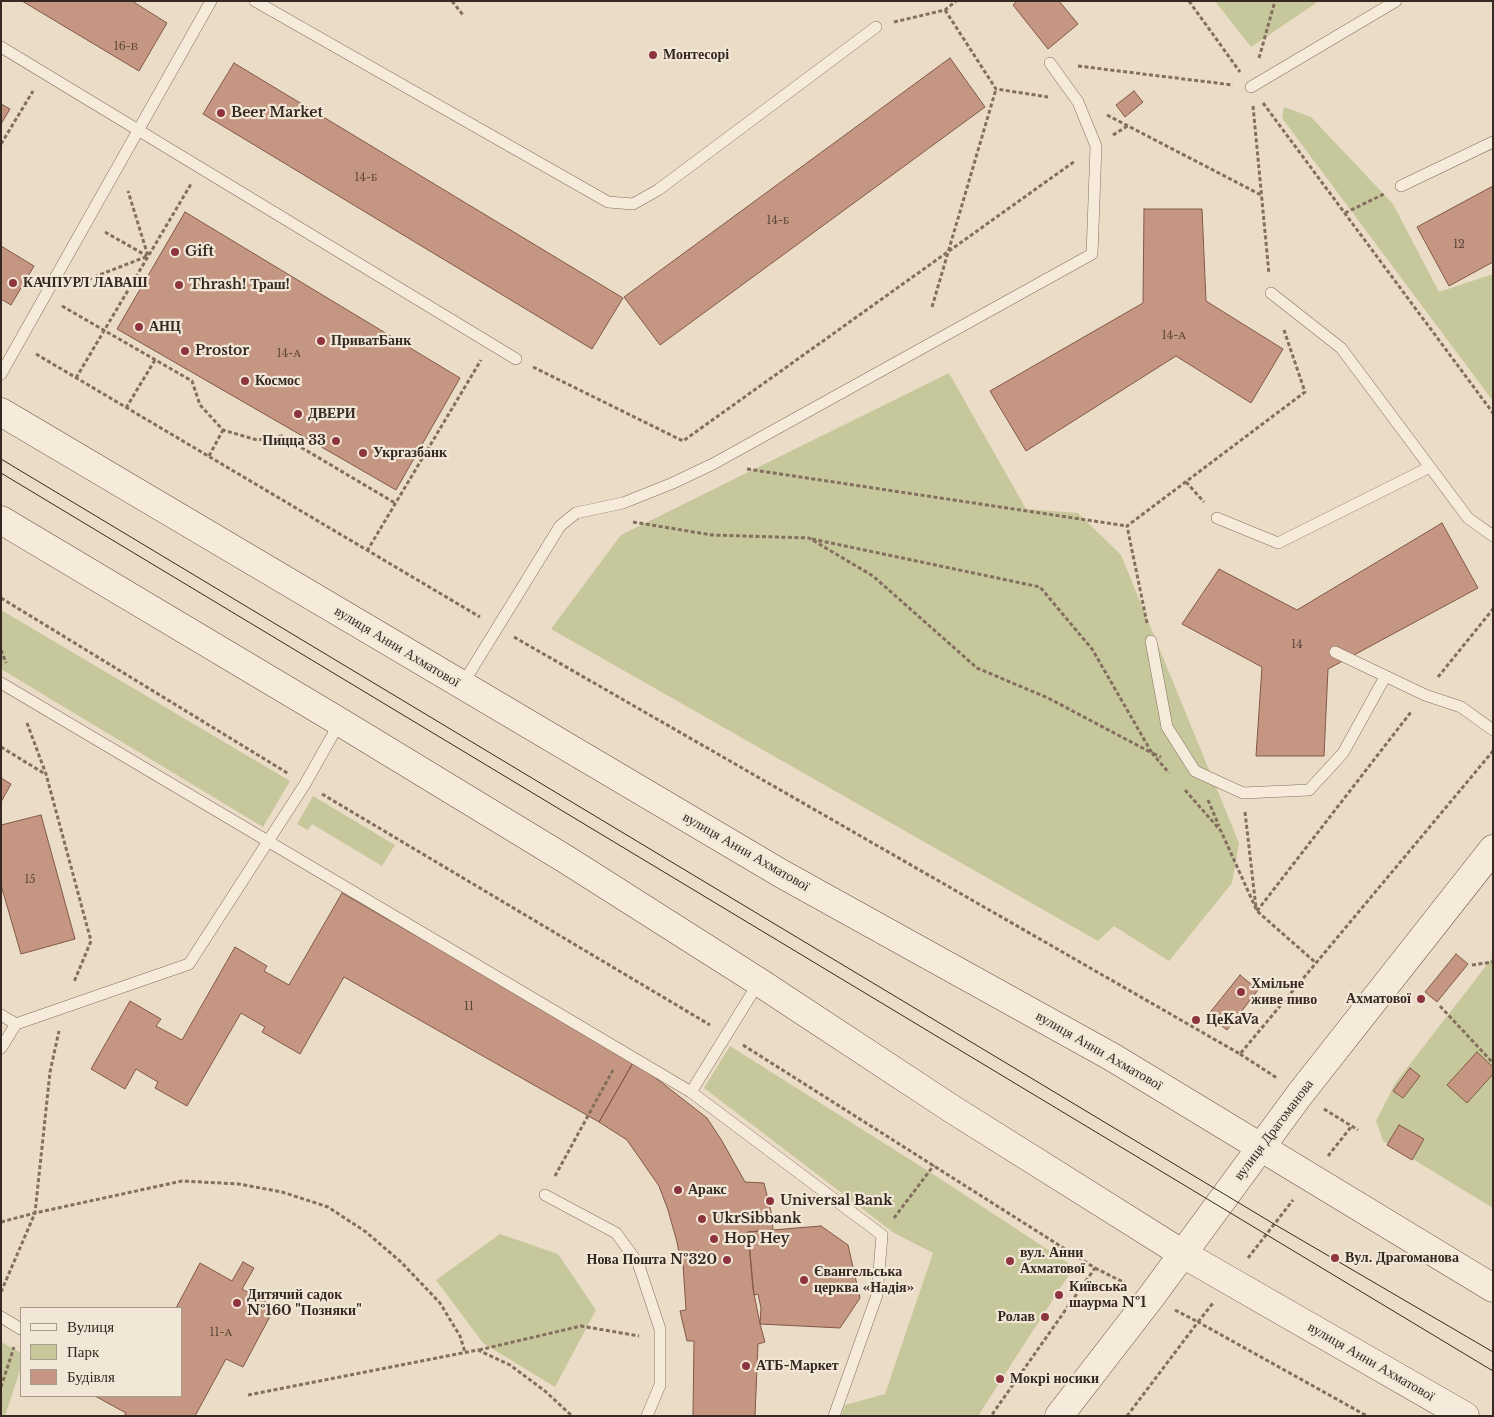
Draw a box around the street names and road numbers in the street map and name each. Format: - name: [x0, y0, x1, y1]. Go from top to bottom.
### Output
- street label: вулиця Анни Ахматової: [331, 603, 463, 691]
- street label: вулиця Анни Ахматової: [680, 809, 812, 895]
- street label: вулиця Анни Ахматової: [1033, 1008, 1165, 1094]
- street label: вулиця Драгоманова: [1231, 1076, 1317, 1184]
- street label: вулиця Анни Ахматової: [1305, 1319, 1437, 1405]

